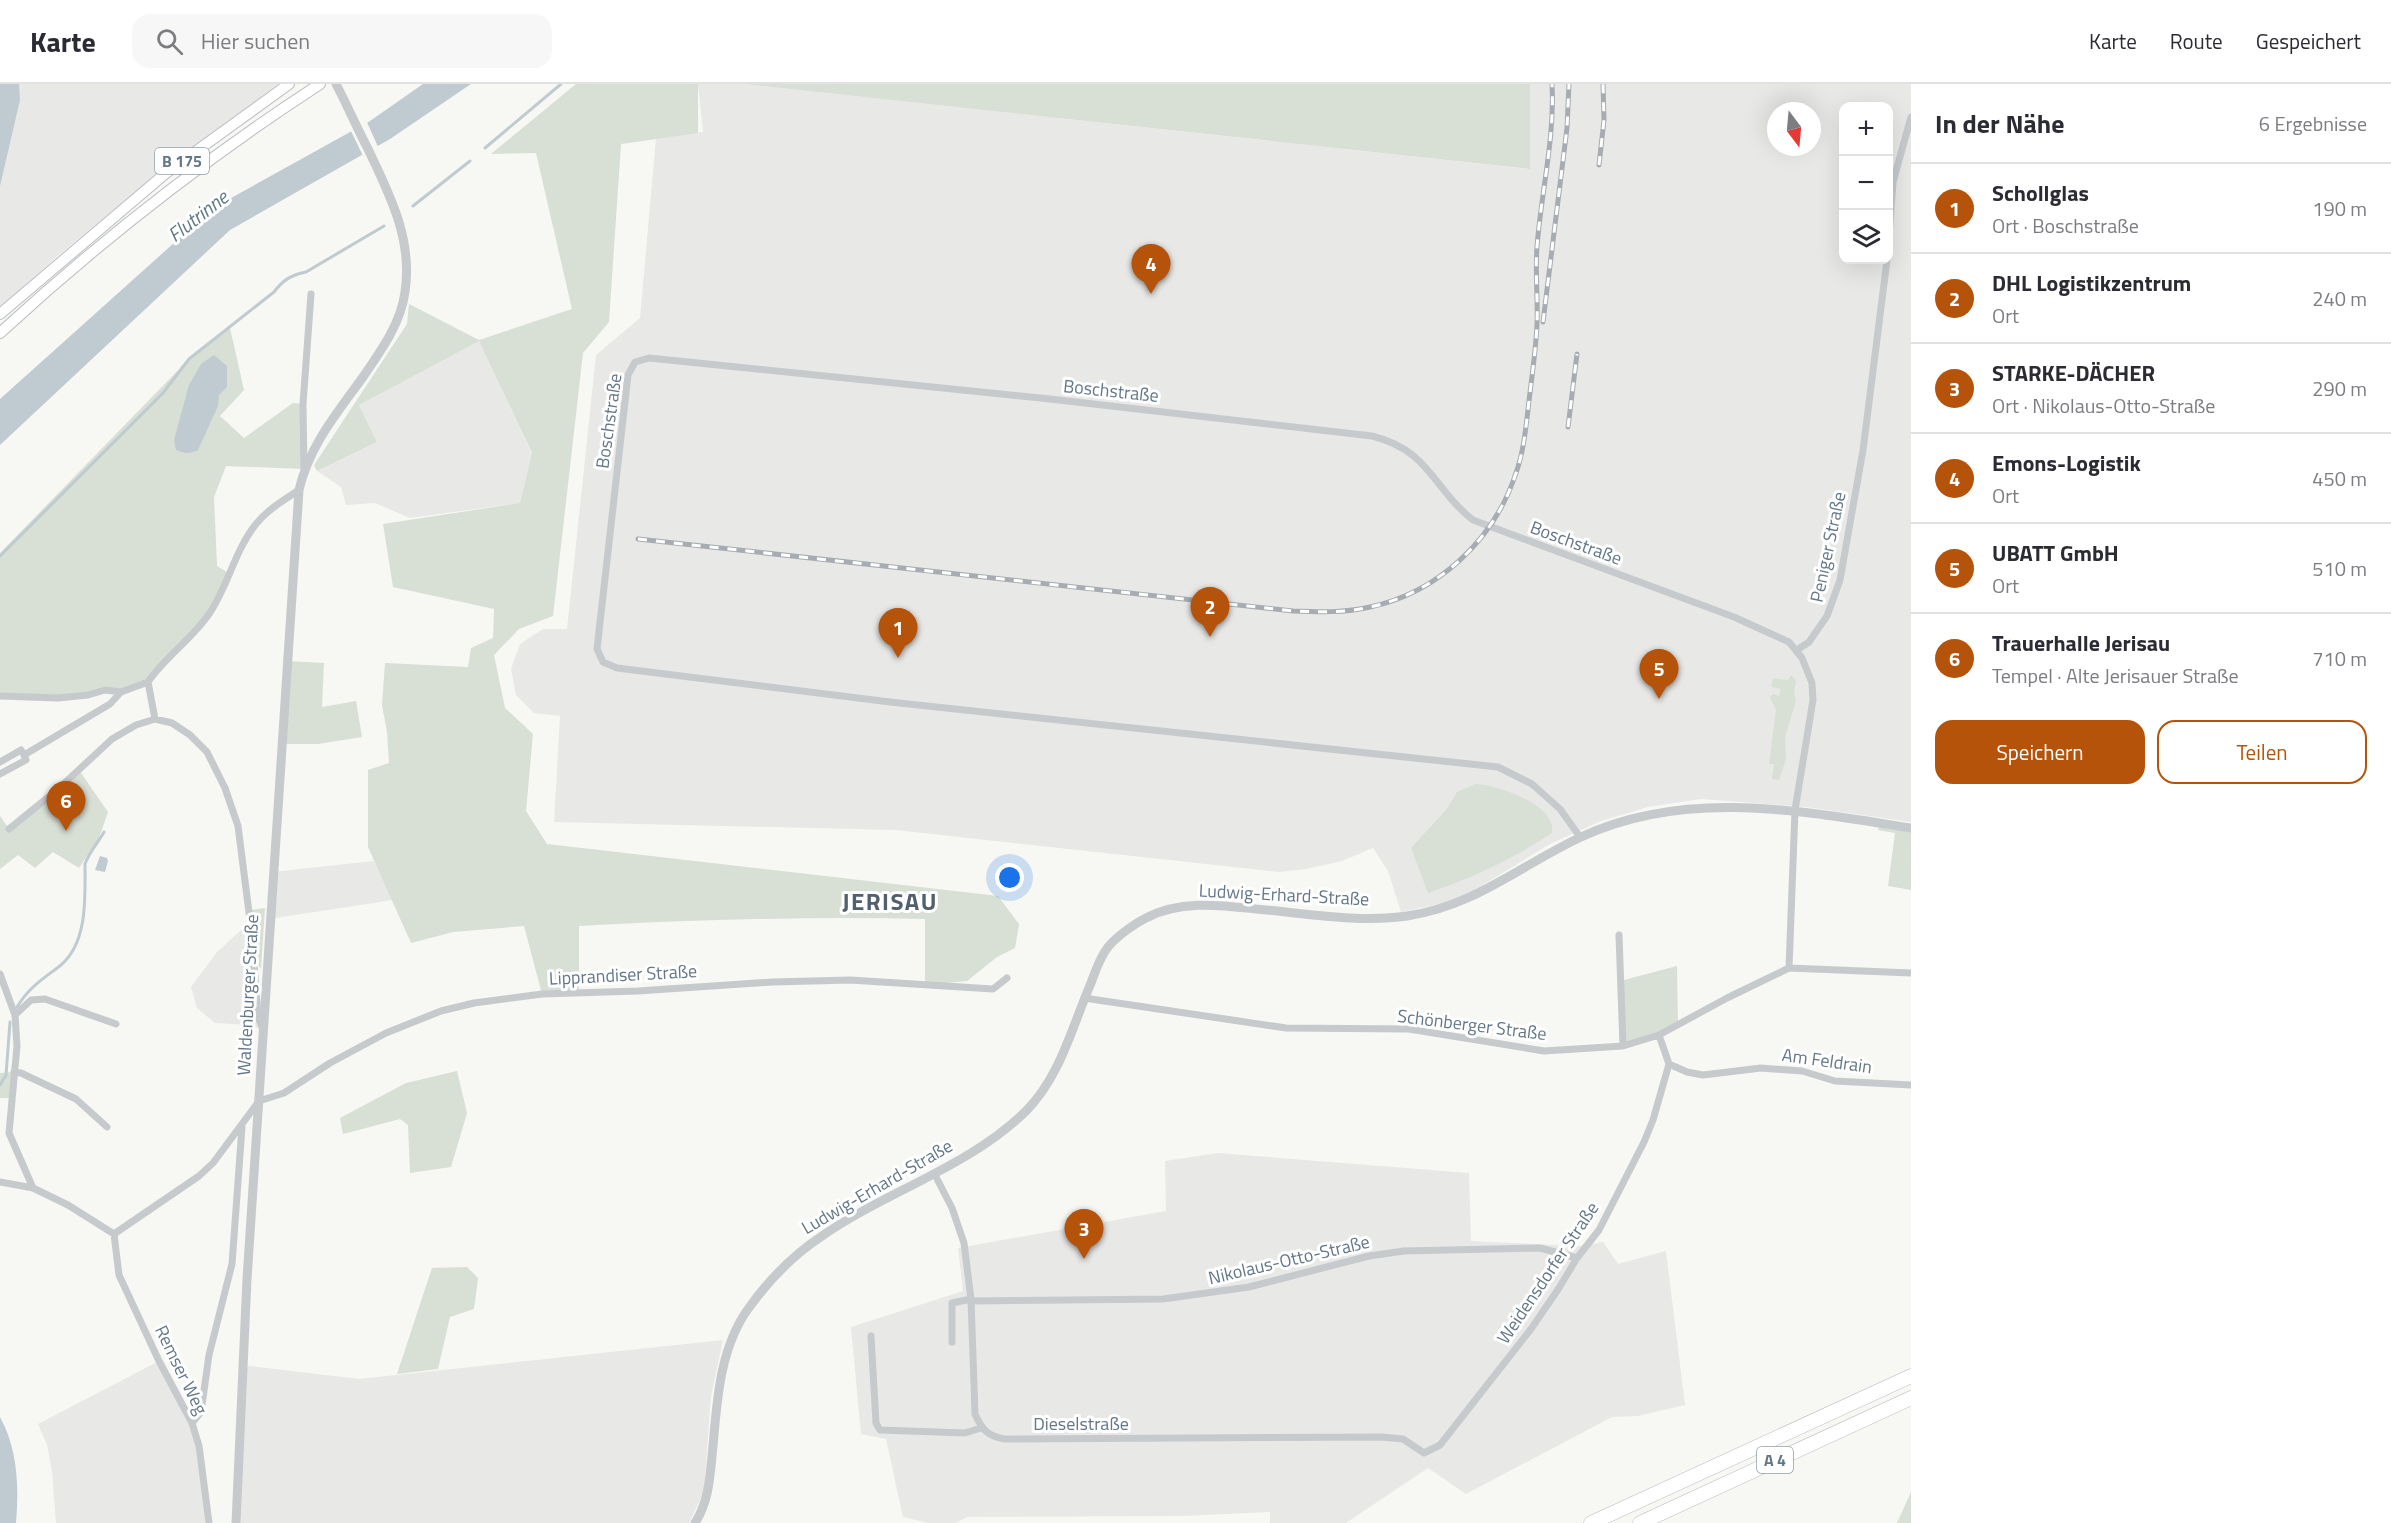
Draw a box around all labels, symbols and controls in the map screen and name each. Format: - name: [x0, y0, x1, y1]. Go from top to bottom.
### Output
- search box: [132, 14, 552, 68]
- text: Karte: [30, 20, 96, 63]
- text: Hier suchen: [201, 24, 310, 58]
- icon: search: [153, 25, 186, 58]
- text: Karte: [2089, 25, 2137, 57]
- text: Route: [2170, 25, 2223, 57]
- text: Gespeichert: [2256, 25, 2361, 57]
- north arrow: [1767, 102, 1821, 156]
- map controls: [1839, 102, 1893, 264]
- button: +: [1839, 102, 1893, 156]
- text: In der Nähe: [1935, 104, 2064, 143]
- text: 6 Ergebnisse: [2259, 108, 2367, 139]
- road number: B 175: [155, 148, 209, 174]
- button: −: [1839, 156, 1893, 210]
- text: Schollglas: [1992, 176, 2089, 210]
- water label: Flutrinne: [161, 181, 236, 249]
- text: 1: [1949, 193, 1960, 224]
- text: 190 m: [2312, 193, 2367, 224]
- button: layers: [1839, 210, 1893, 264]
- text: Ort · Boschstraße: [1992, 210, 2139, 241]
- pin: 4: [1132, 244, 1170, 294]
- text: DHL Logistikzentrum: [1992, 266, 2191, 300]
- text: 2: [1949, 283, 1960, 314]
- text: 240 m: [2312, 283, 2367, 314]
- text: Ort: [1992, 300, 2019, 331]
- text: STARKE-DÄCHER: [1992, 356, 2155, 390]
- street label: Boschstraße: [588, 372, 629, 470]
- street label: Boschstraße: [1062, 372, 1160, 409]
- text: 3: [1949, 373, 1960, 404]
- text: 290 m: [2312, 373, 2367, 404]
- text: Ort · Nikolaus-Otto-Straße: [1992, 390, 2215, 421]
- text: Emons-Logistik: [1992, 446, 2141, 480]
- text: 4: [1949, 463, 1960, 494]
- text: 450 m: [2312, 463, 2367, 494]
- text: Ort: [1992, 480, 2019, 511]
- street label: Peniger Straße: [1803, 489, 1852, 605]
- street label: Boschstraße: [1527, 513, 1626, 572]
- text: UBATT GmbH: [1992, 536, 2119, 570]
- text: 5: [1949, 553, 1960, 584]
- text: 510 m: [2312, 553, 2367, 584]
- text: Ort: [1992, 570, 2019, 601]
- pin: 2: [1190, 588, 1230, 637]
- pin: 1: [878, 608, 918, 658]
- text: Trauerhalle Jerisau: [1992, 626, 2170, 660]
- text: 6: [1949, 643, 1960, 674]
- text: 710 m: [2312, 643, 2367, 674]
- pin: 5: [1640, 650, 1678, 699]
- text: Tempel · Alte Jerisauer Straße: [1992, 660, 2239, 691]
- button: Speichern: [1935, 720, 2145, 784]
- button: Teilen: [2157, 720, 2367, 784]
- pin: 6: [46, 782, 86, 831]
- your location: [995, 863, 1024, 892]
- street label: Ludwig-Erhard-Straße: [1198, 877, 1370, 912]
- district label: JERISAU: [842, 883, 938, 919]
- street label: Waldenburger Straße: [230, 914, 265, 1076]
- street label: Lipprandiser Straße: [548, 957, 698, 992]
- street label: Schönberger Straße: [1396, 1002, 1548, 1047]
- street label: Am Feldrain: [1780, 1041, 1874, 1080]
- street label: Ludwig-Erhard-Straße: [796, 1132, 957, 1241]
- street label: Weidensdorfer Straße: [1490, 1196, 1605, 1349]
- pin: 3: [1064, 1210, 1104, 1259]
- street label: Nikolaus-Otto-Straße: [1206, 1228, 1372, 1291]
- street label: Remser Weg: [148, 1320, 215, 1419]
- street label: Dieselstraße: [1033, 1410, 1129, 1437]
- road number: A 4: [1757, 1447, 1793, 1473]

